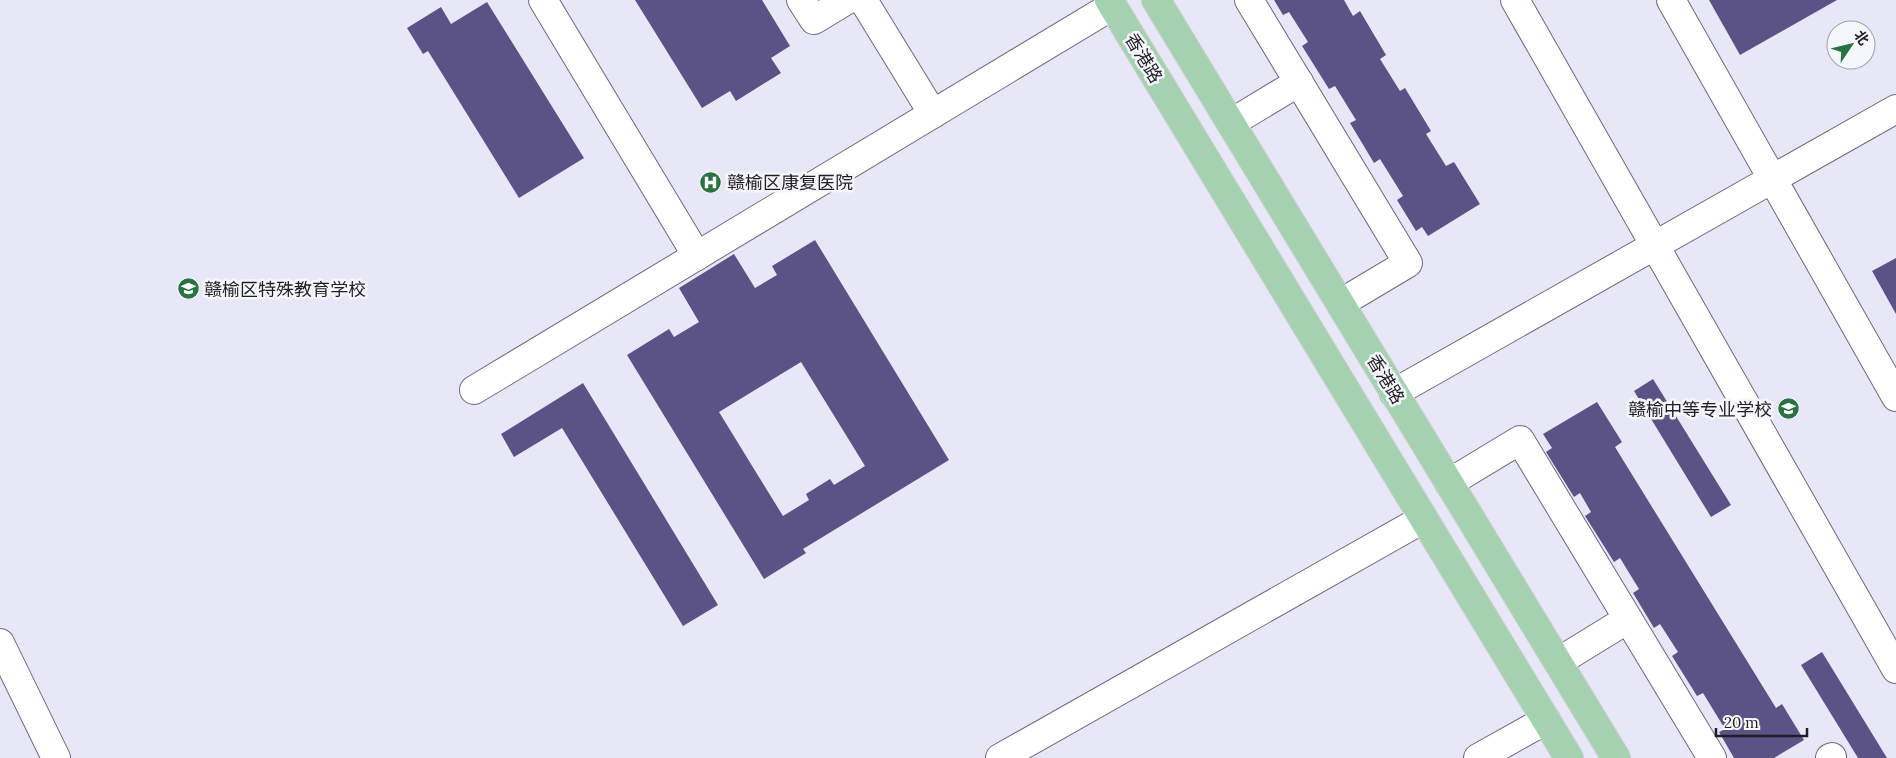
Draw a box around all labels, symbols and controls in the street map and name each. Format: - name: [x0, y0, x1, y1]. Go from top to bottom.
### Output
- north arrow: [1826, 20, 1876, 70]
- text: 北: [1850, 27, 1873, 48]
- street label: 香港路: [1120, 29, 1168, 87]
- hospital icon: 赣榆区康复医院: [699, 170, 723, 194]
- place label: 赣榆区康复医院: [727, 171, 853, 194]
- school or university icon: 赣榆区特殊教育学校: [176, 277, 200, 301]
- place label: 赣榆区特殊教育学校: [204, 278, 366, 301]
- street label: 香港路: [1362, 350, 1410, 408]
- school or university icon: 赣榆中等专业学校: [1776, 397, 1800, 421]
- place label: 赣榆中等专业学校: [1628, 398, 1772, 421]
- scale bar: [1716, 706, 1807, 738]
- text: 20 m: [1724, 713, 1759, 732]

